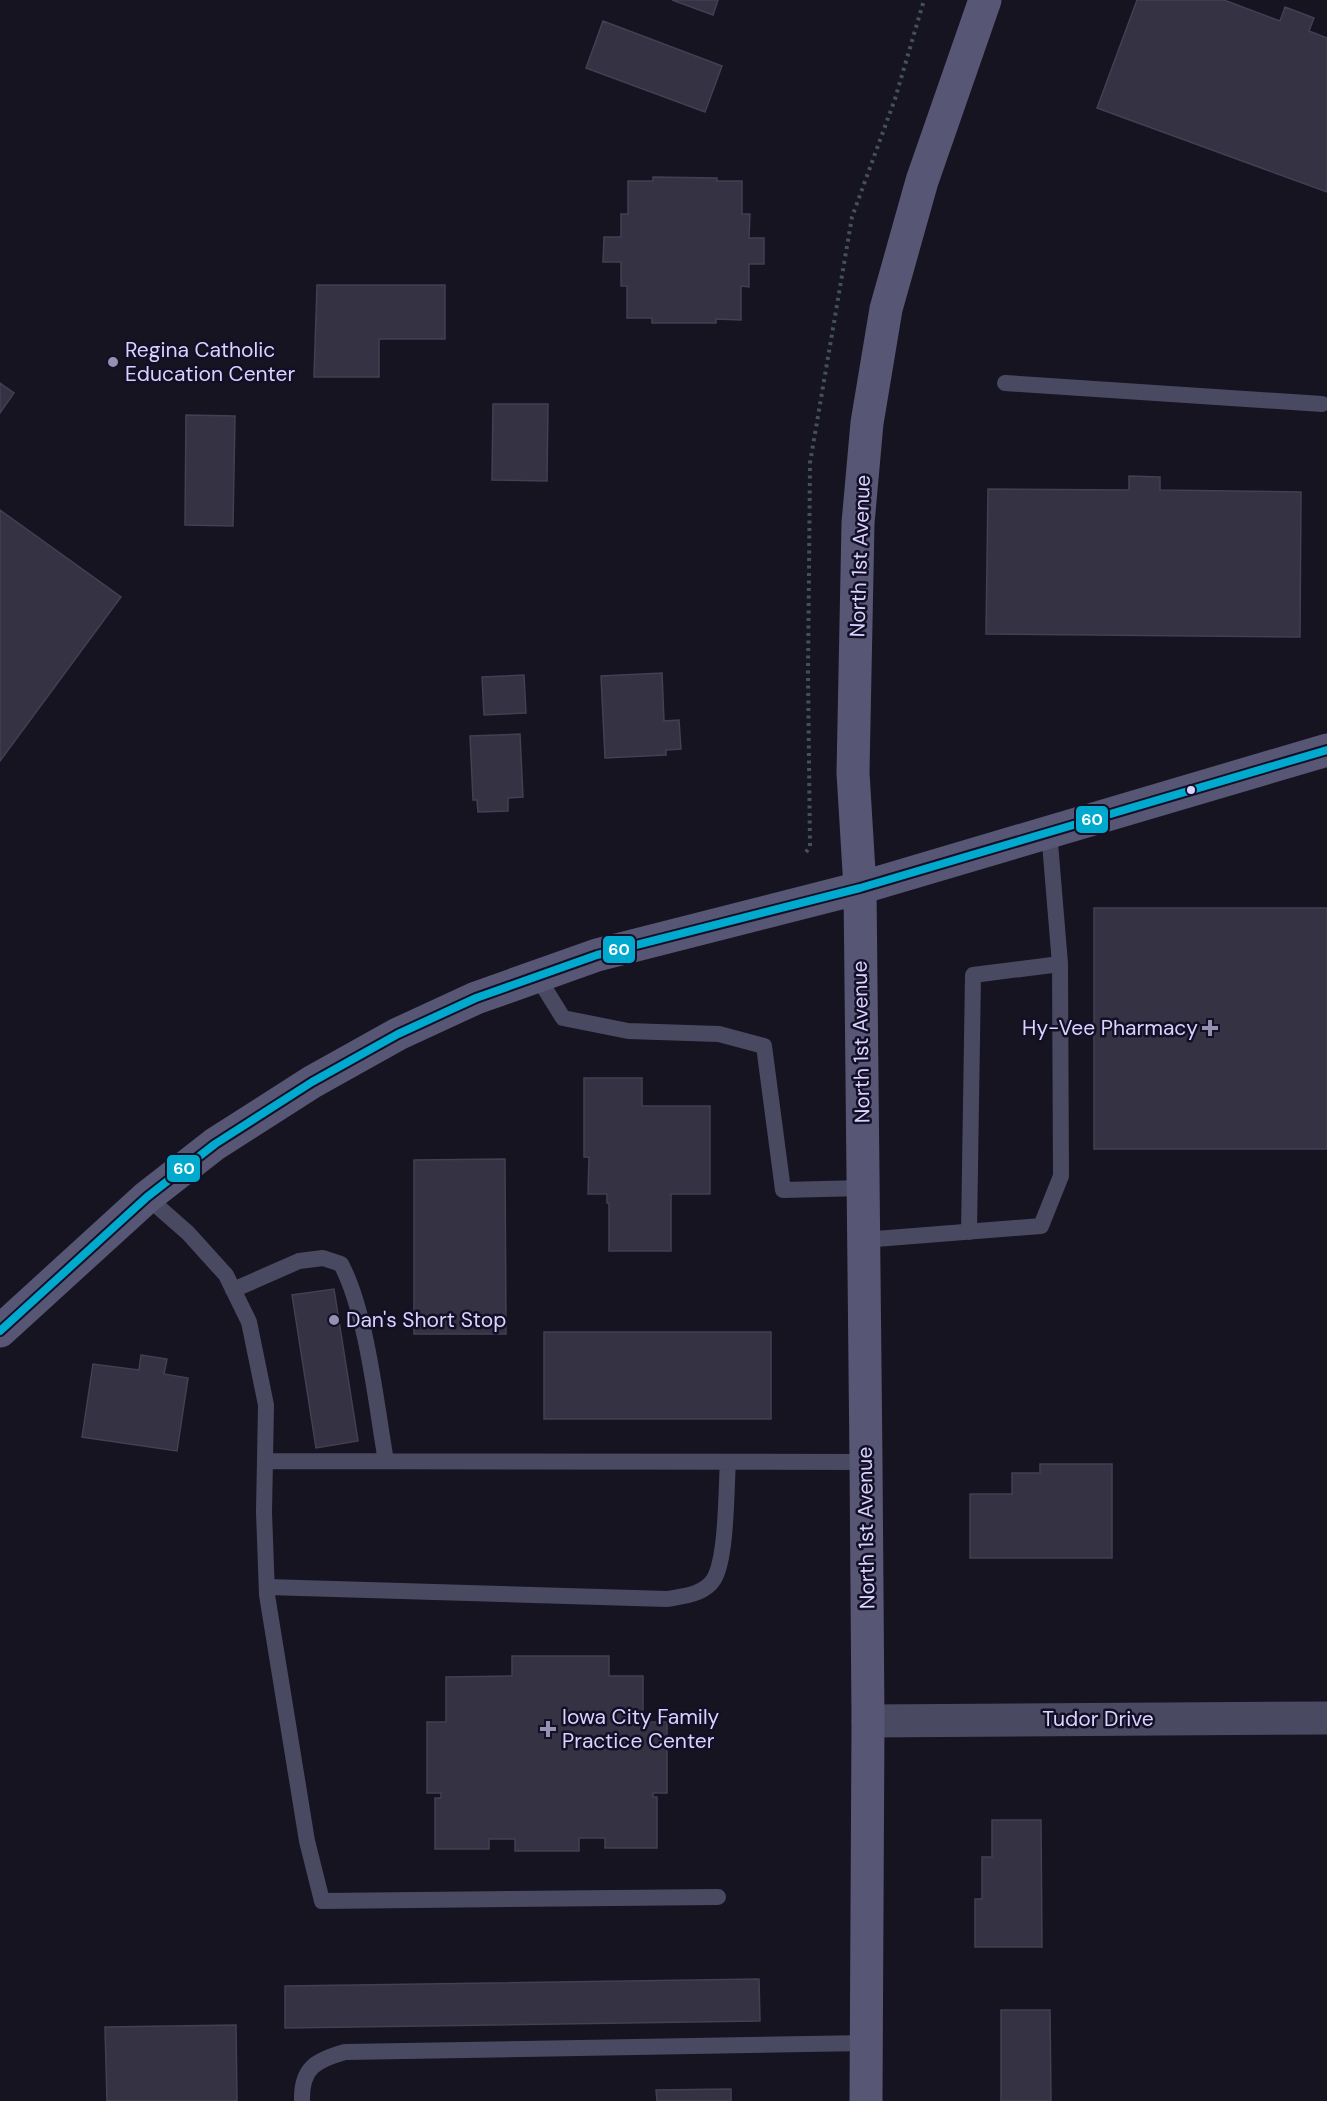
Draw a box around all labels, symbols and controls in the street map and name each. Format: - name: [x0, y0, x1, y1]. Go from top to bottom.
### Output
- place label: Regina Catholic Education Center: [125, 336, 295, 388]
- marker: Regina Catholic Education Center: [106, 355, 120, 369]
- street label: North 1st Avenue: [843, 474, 877, 638]
- unlabelled marker: [1185, 784, 1197, 796]
- line badge: 60: [1075, 805, 1109, 834]
- text: 60: [1081, 809, 1103, 830]
- line badge: 60: [602, 935, 636, 964]
- text: 60: [608, 939, 630, 960]
- street label: North 1st Avenue: [846, 960, 876, 1123]
- place label: Hy-Vee Pharmacy: [1022, 1014, 1198, 1042]
- marker: Hy-Vee Pharmacy: [1203, 1021, 1217, 1035]
- line badge: 60: [166, 1154, 201, 1183]
- text: 60: [173, 1158, 195, 1179]
- place label: Dan's Short Stop: [346, 1306, 506, 1334]
- marker: Dan's Short Stop: [327, 1313, 341, 1327]
- street label: North 1st Avenue: [851, 1446, 881, 1609]
- place label: Iowa City Family Practice Center: [562, 1703, 720, 1755]
- street label: Tudor Drive: [1042, 1705, 1154, 1733]
- marker: Iowa City Family Practice Center: [539, 1720, 557, 1738]

